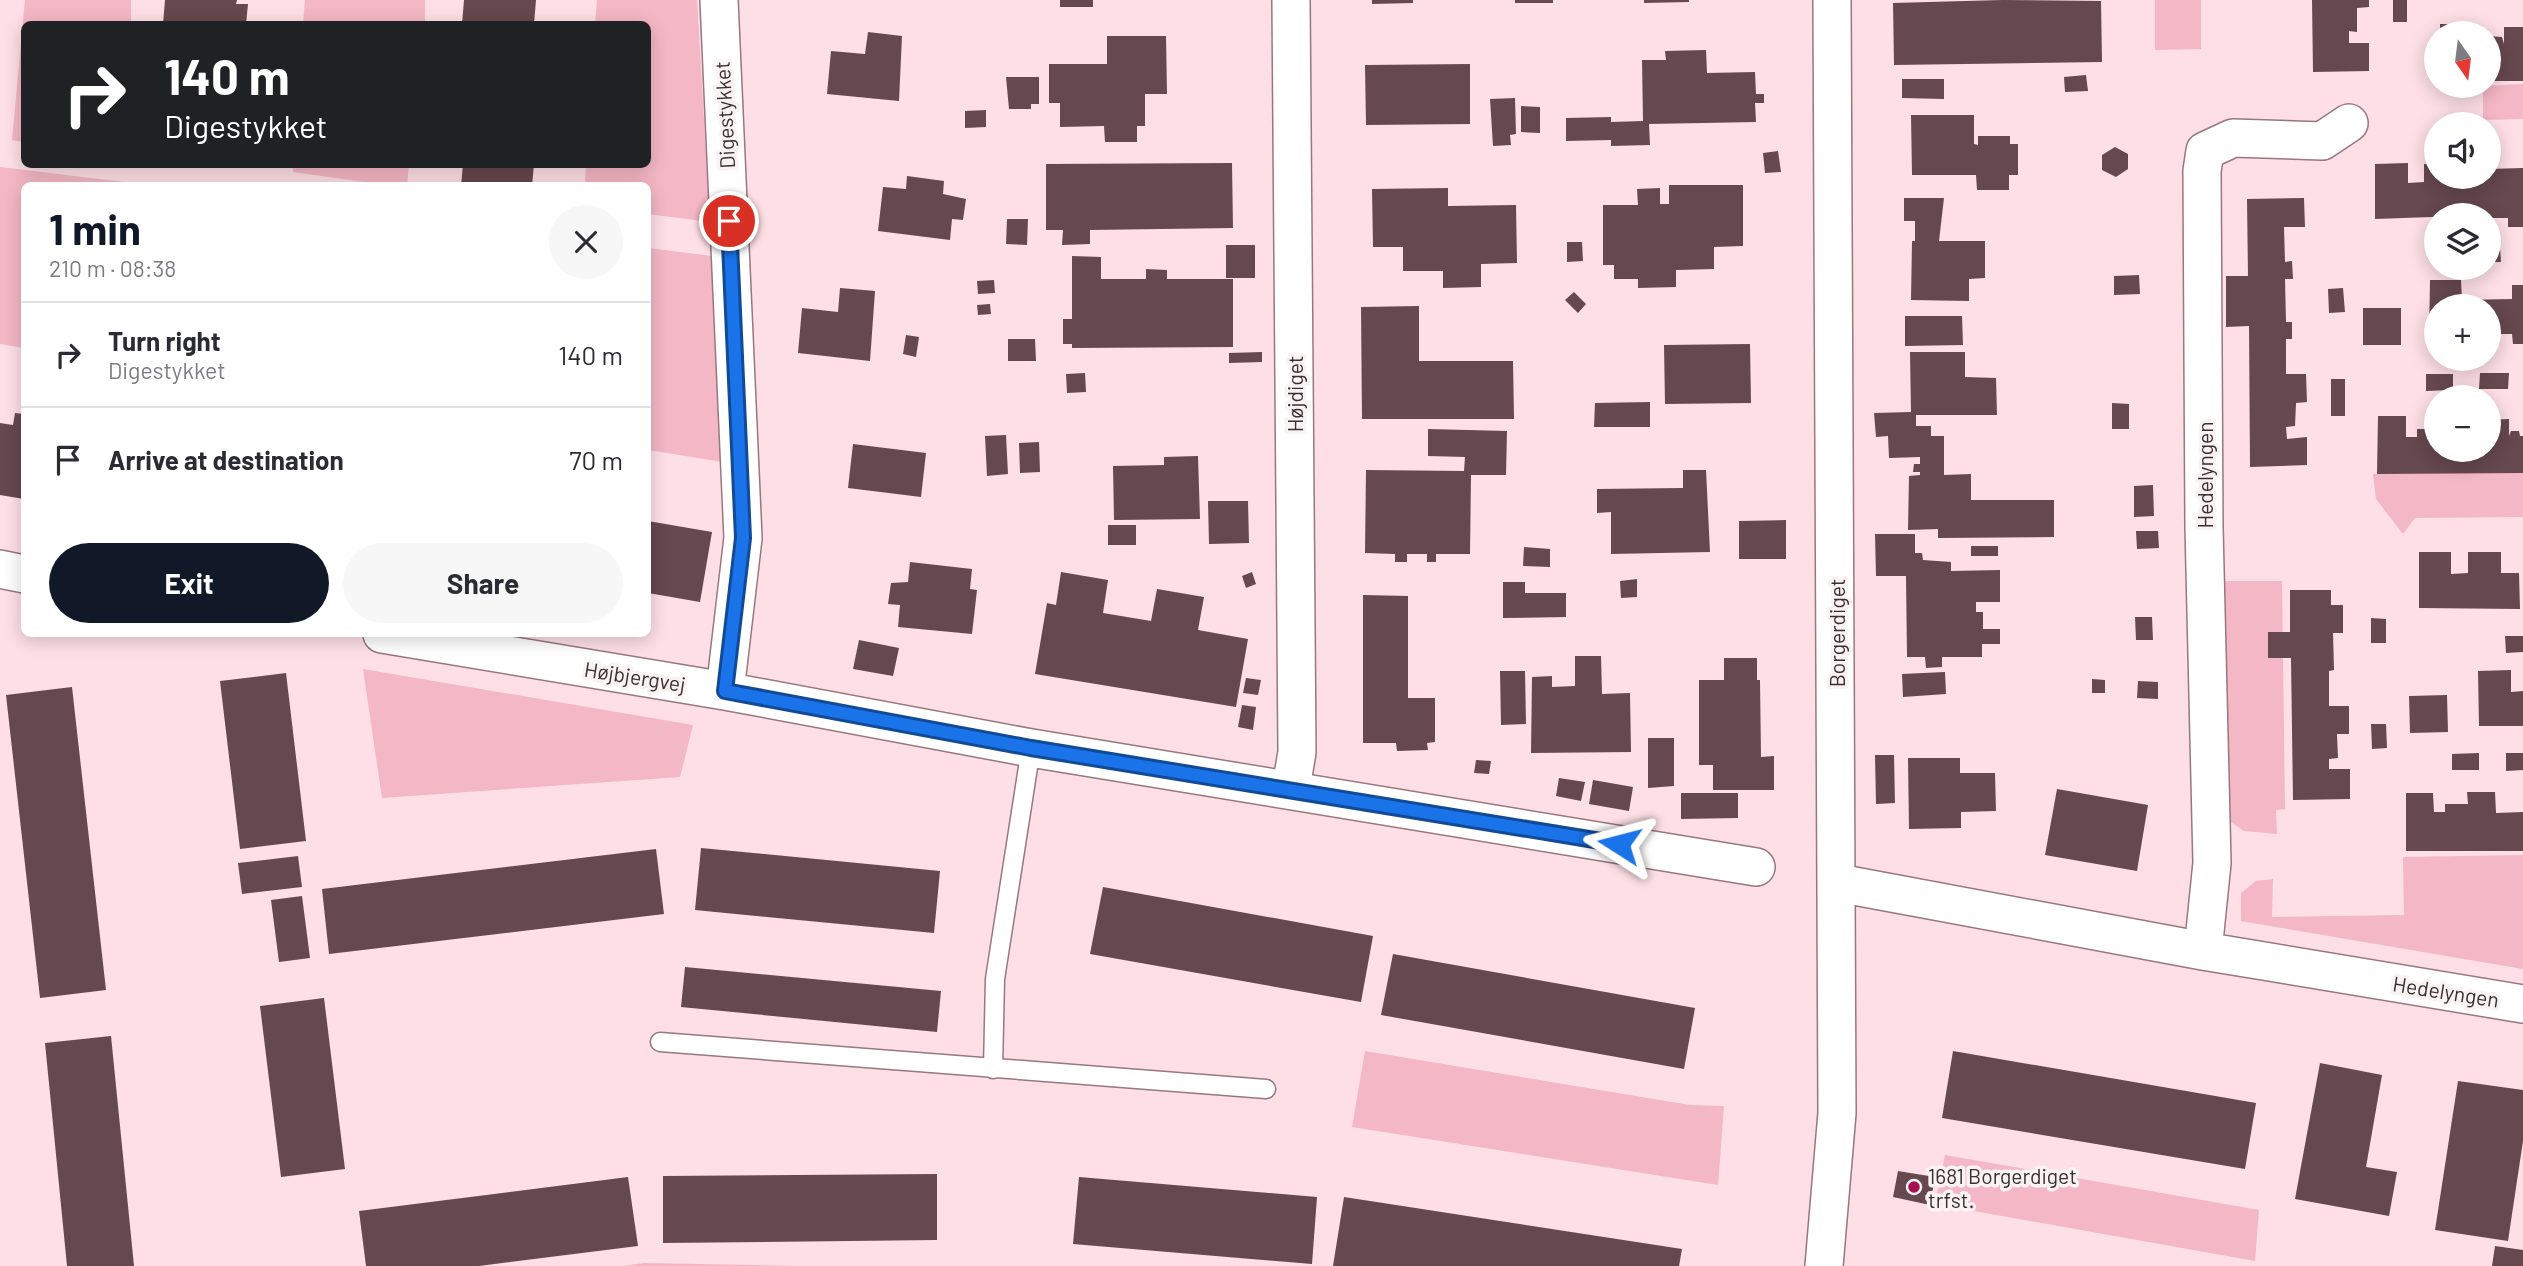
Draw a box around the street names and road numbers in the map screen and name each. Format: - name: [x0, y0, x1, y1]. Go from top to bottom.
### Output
- street label: Digestykket: [709, 61, 739, 169]
- street label: Højdiget: [1282, 356, 1307, 432]
- street label: Hedelyngen: [2192, 421, 2217, 529]
- street label: Borgerdiget: [1824, 579, 1849, 687]
- street label: Højbjergvej: [582, 656, 688, 696]
- street label: Hedelyngen: [2391, 970, 2501, 1012]

